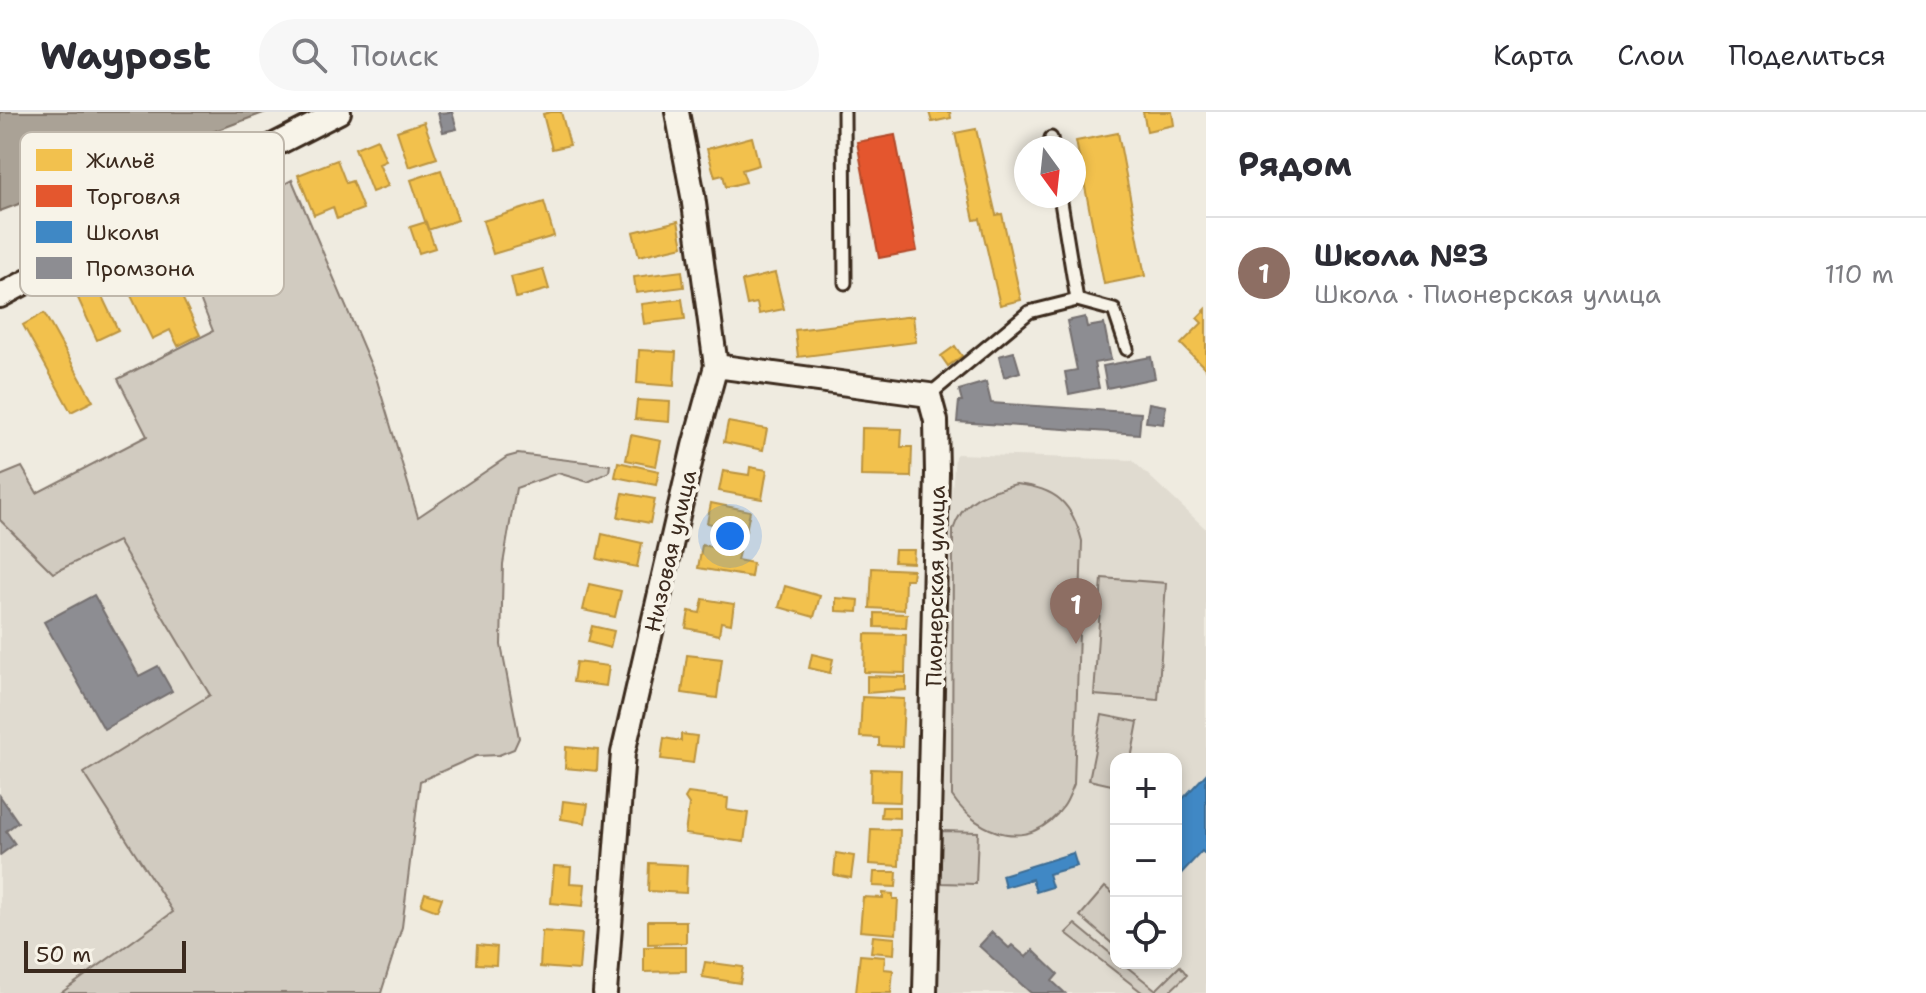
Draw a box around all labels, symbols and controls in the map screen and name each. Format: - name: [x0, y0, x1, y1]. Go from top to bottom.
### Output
- search box: [259, 19, 819, 91]
- text: Waypost: [40, 30, 211, 81]
- icon: search: [287, 33, 331, 77]
- text: Поиск: [351, 35, 438, 76]
- text: Карта: [1493, 36, 1573, 74]
- text: Слои: [1617, 36, 1684, 74]
- text: Поделиться: [1728, 36, 1886, 74]
- legend: [20, 132, 284, 296]
- north arrow: [1014, 136, 1086, 208]
- text: Рядом: [1238, 141, 1352, 187]
- text: Жильё: [86, 146, 155, 175]
- text: Торговля: [86, 182, 181, 211]
- text: Школы: [86, 218, 160, 247]
- text: Школа №3: [1314, 235, 1489, 276]
- text: Промзона: [86, 254, 195, 283]
- text: 1: [1258, 256, 1270, 291]
- text: 110 m: [1824, 256, 1894, 291]
- text: Школа · Пионерская улица: [1314, 276, 1661, 311]
- street label: Низовая улица: [638, 467, 703, 635]
- street label: Пионерская улица: [919, 485, 952, 687]
- your location: [710, 516, 750, 556]
- pin: 1: [1050, 578, 1102, 644]
- map controls: [1110, 753, 1182, 969]
- button: +: [1110, 753, 1182, 825]
- button: −: [1110, 825, 1182, 897]
- button: locate: [1110, 897, 1182, 969]
- scale bar: [24, 937, 186, 973]
- text: 50 m: [36, 940, 91, 969]

